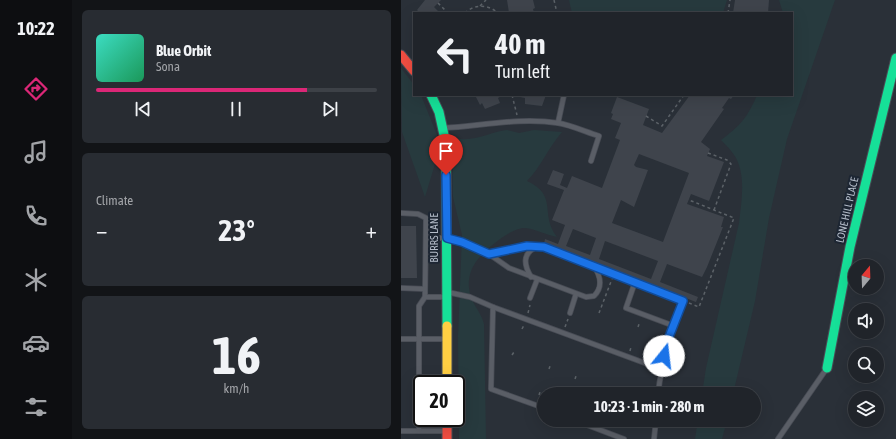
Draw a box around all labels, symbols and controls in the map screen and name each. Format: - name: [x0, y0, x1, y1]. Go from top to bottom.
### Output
- text: 10:22: [17, 18, 55, 39]
- icon: left: [429, 28, 481, 80]
- text: 40 m: [495, 28, 545, 60]
- text: Blue Orbit: [156, 42, 211, 59]
- text: Sona: [156, 59, 180, 74]
- text: Turn left: [495, 61, 550, 82]
- icon: directions: [22, 75, 50, 103]
- icon: previous: [132, 98, 154, 120]
- icon: pause: [225, 98, 247, 120]
- icon: next: [319, 98, 341, 120]
- pin: [429, 134, 463, 175]
- icon: music: [22, 138, 50, 166]
- icon: arrive: [435, 140, 457, 162]
- street label: LONE HILL PLACE: [834, 176, 860, 244]
- text: Climate: [96, 193, 133, 208]
- icon: phone: [22, 202, 50, 230]
- text: 23°: [218, 213, 255, 247]
- street label: BURRS LANE: [428, 213, 440, 263]
- text: −: [96, 217, 107, 243]
- text: +: [366, 217, 377, 243]
- north arrow: [848, 259, 884, 295]
- map controls: [848, 259, 884, 427]
- icon: climate: [22, 266, 50, 294]
- button: sound: [848, 303, 884, 339]
- text: 16: [212, 325, 261, 385]
- icon: car: [22, 329, 50, 357]
- position arrow: [643, 335, 685, 377]
- button: search: [848, 347, 884, 383]
- speed limit sign: 20: [413, 375, 465, 427]
- text: km/h: [224, 381, 249, 396]
- button: layers: [848, 391, 884, 427]
- icon: filters: [22, 393, 50, 421]
- text: 10:23 · 1 min · 280 m: [594, 398, 704, 415]

